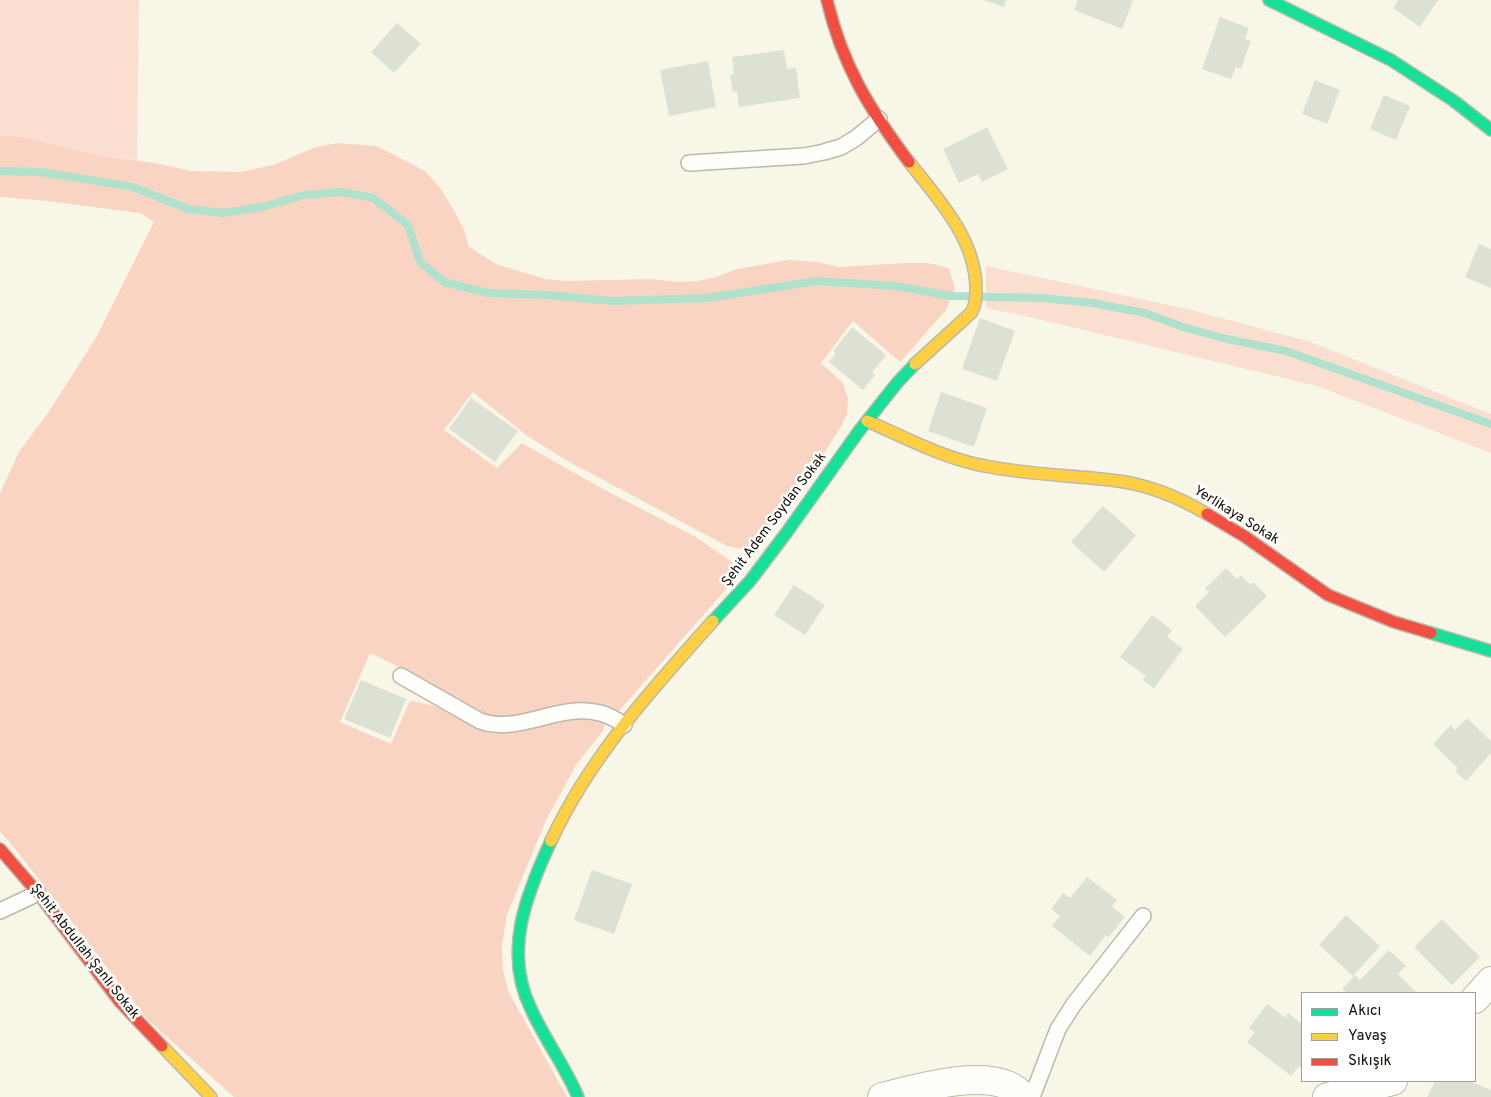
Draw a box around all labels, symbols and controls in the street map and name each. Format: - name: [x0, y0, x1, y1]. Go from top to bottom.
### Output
- street label: Şehit Adem Soydan Sokak: [719, 450, 831, 590]
- street label: Yerlikaya Sokak: [1190, 483, 1282, 549]
- street label: Şehit Abdullah Şanlı Sokak: [26, 881, 142, 1023]
- legend: [1301, 992, 1476, 1082]
- text: Akıcı: [1348, 1002, 1381, 1021]
- text: Yavaş: [1348, 1027, 1387, 1046]
- text: Sıkışık: [1348, 1052, 1392, 1071]

